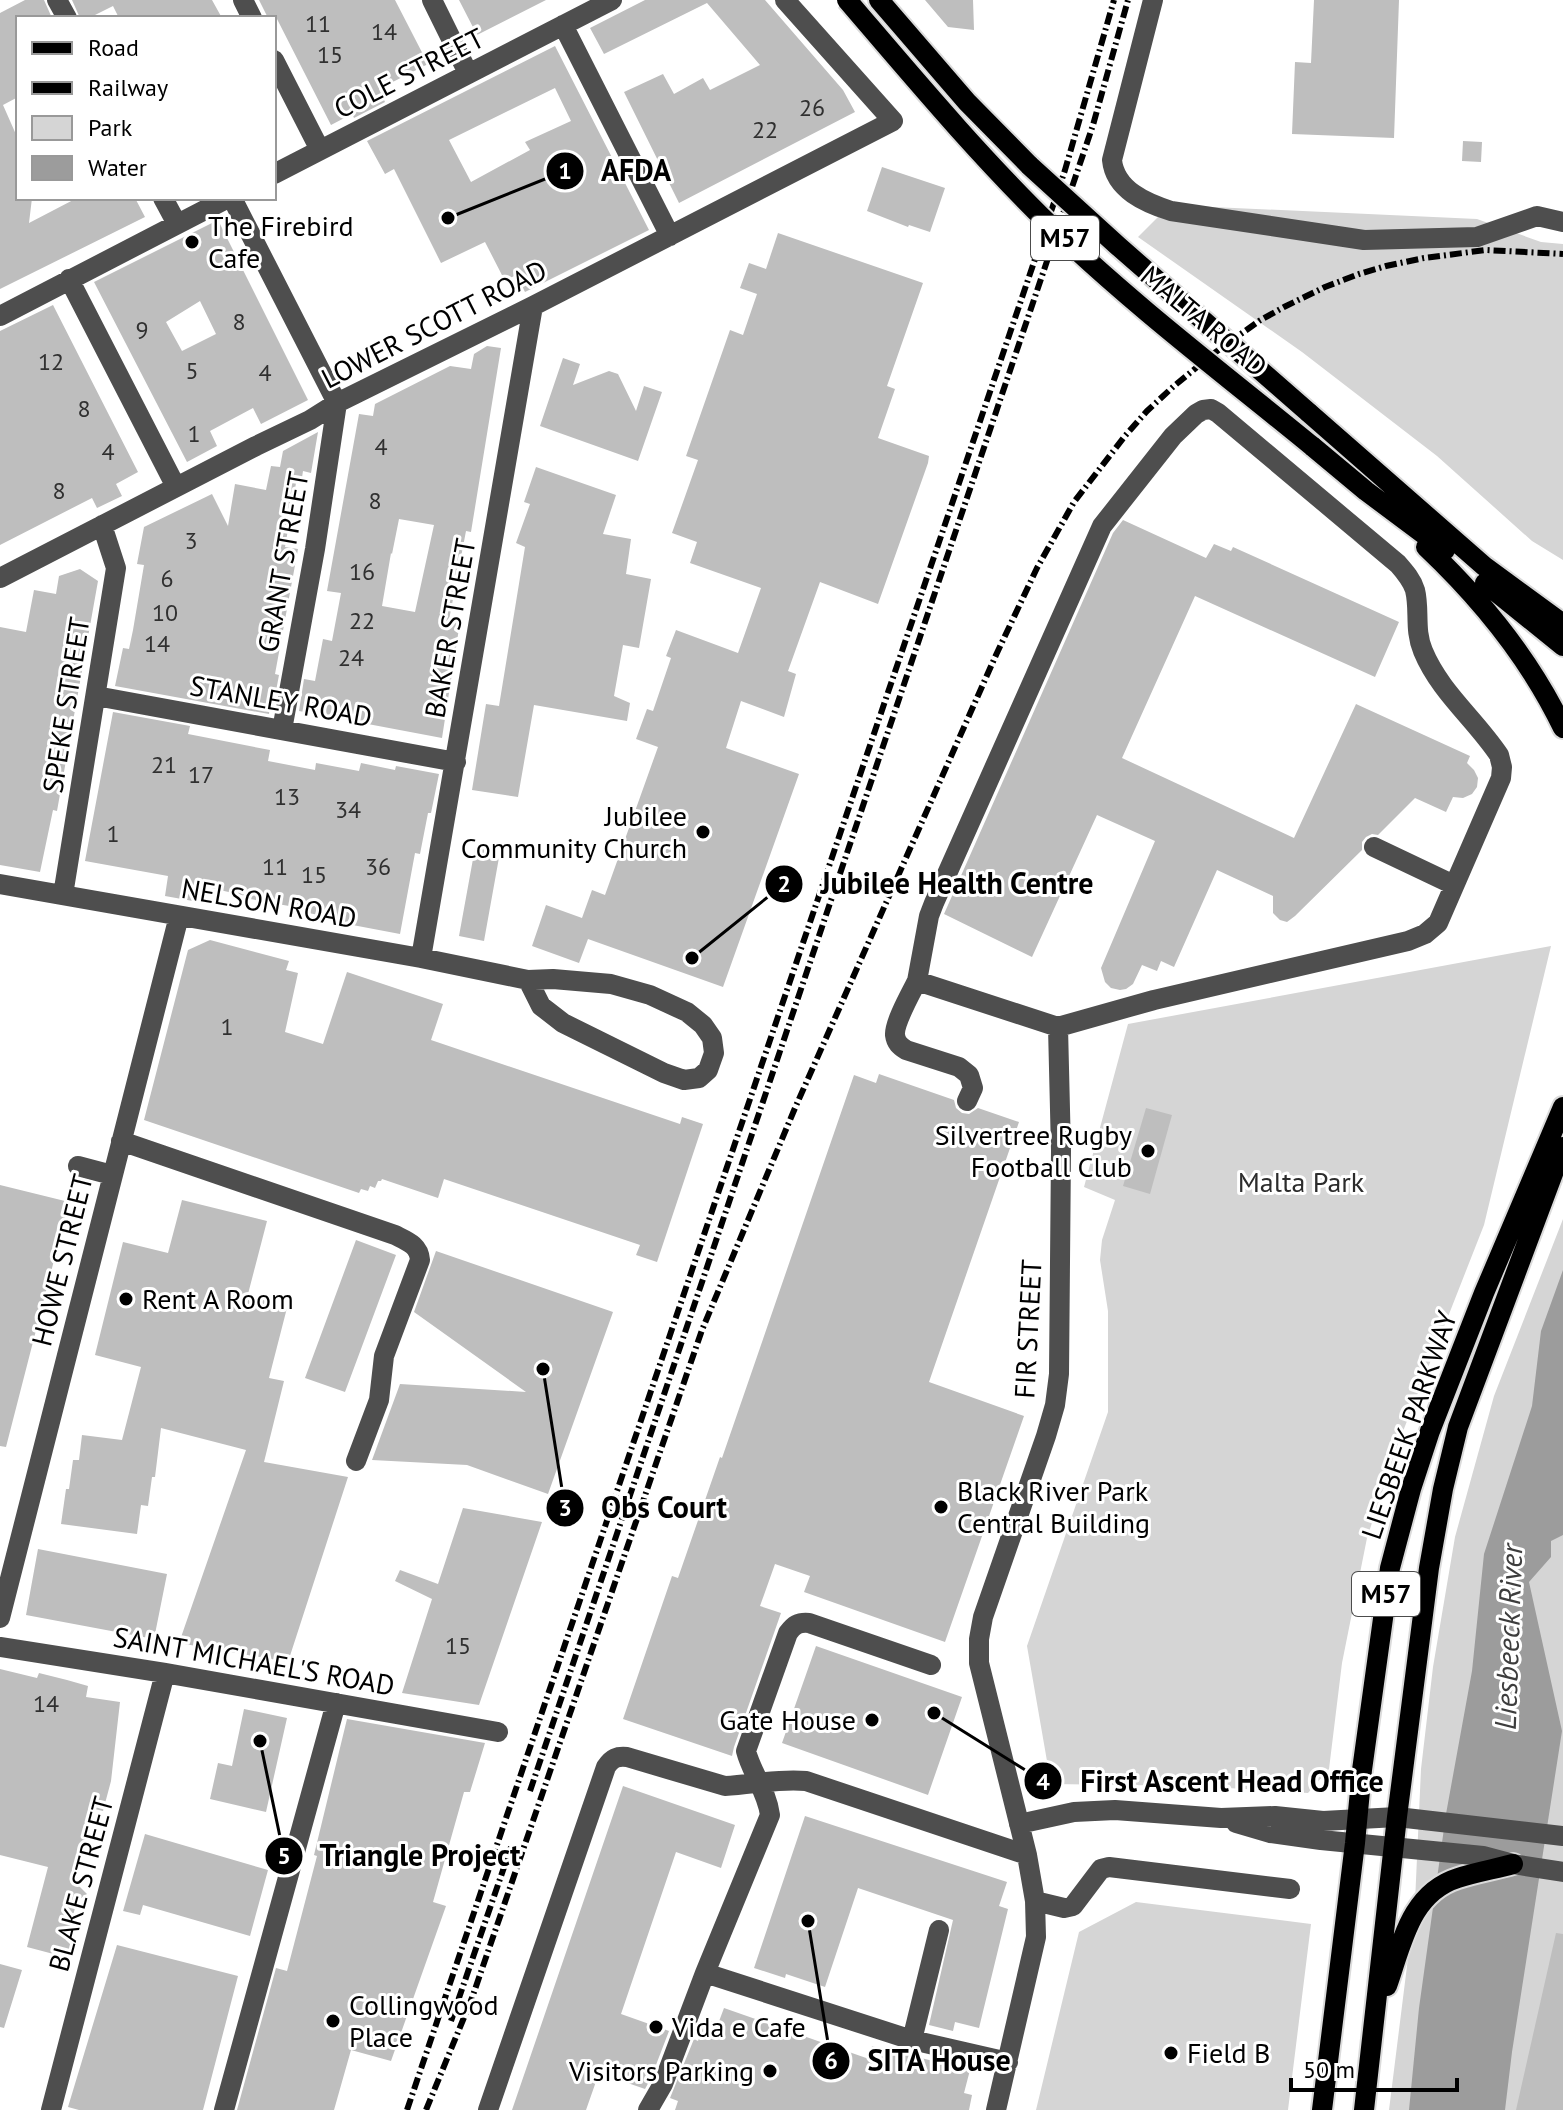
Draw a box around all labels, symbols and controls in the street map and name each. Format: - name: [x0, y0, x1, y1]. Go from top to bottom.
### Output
- house number: 11: [305, 8, 331, 39]
- legend: [16, 16, 276, 200]
- house number: 14: [371, 16, 397, 47]
- street label: COLE STREET: [327, 19, 491, 126]
- text: Road: [88, 32, 139, 63]
- house number: 15: [317, 39, 343, 70]
- text: Railway: [88, 72, 168, 103]
- house number: 26: [799, 92, 825, 123]
- text: Park: [88, 112, 133, 143]
- house number: 22: [752, 114, 778, 145]
- callout: AFDA: [545, 144, 687, 198]
- text: AFDA: [601, 150, 672, 189]
- text: Water: [88, 152, 147, 183]
- text: 1: [558, 155, 572, 186]
- place label: The Firebird Cafe: [208, 207, 354, 276]
- road number: M57: [1031, 216, 1099, 260]
- marker: The Firebird Cafe: [183, 233, 201, 251]
- street label: LOWER SCOTT ROAD: [315, 251, 553, 396]
- street label: MALTA ROAD: [1133, 257, 1275, 384]
- house number: 8: [232, 306, 246, 337]
- house number: 9: [135, 314, 149, 345]
- house number: 12: [38, 346, 64, 377]
- house number: 5: [185, 355, 199, 386]
- house number: 4: [258, 357, 272, 388]
- house number: 8: [77, 393, 91, 424]
- house number: 1: [187, 418, 201, 449]
- house number: 4: [374, 431, 388, 462]
- house number: 4: [101, 436, 115, 467]
- street label: GRANT STREET: [248, 468, 317, 655]
- house number: 8: [52, 475, 66, 506]
- house number: 8: [368, 485, 382, 516]
- house number: 3: [184, 525, 198, 556]
- street label: BAKER STREET: [416, 535, 484, 721]
- house number: 16: [349, 556, 375, 587]
- house number: 6: [160, 563, 174, 594]
- house number: 10: [152, 597, 178, 628]
- house number: 22: [349, 605, 375, 636]
- street label: SPEKE STREET: [33, 614, 98, 796]
- house number: 14: [144, 628, 170, 659]
- house number: 24: [338, 642, 364, 673]
- street label: STANLEY ROAD: [187, 666, 375, 735]
- house number: 21: [151, 749, 177, 780]
- house number: 17: [188, 759, 214, 790]
- house number: 13: [274, 781, 300, 812]
- house number: 34: [335, 794, 361, 825]
- place label: Jubilee Community Church: [461, 797, 687, 866]
- house number: 1: [106, 818, 120, 849]
- marker: Jubilee Community Church: [694, 823, 712, 841]
- house number: 11: [262, 851, 288, 882]
- house number: 36: [365, 851, 391, 882]
- callout: Jubilee Health Centre: [764, 857, 1109, 911]
- house number: 15: [301, 859, 327, 890]
- text: Jubilee Health Centre: [819, 863, 1094, 902]
- text: 2: [777, 868, 791, 899]
- street label: NELSON ROAD: [179, 869, 360, 936]
- house number: 1: [220, 1011, 234, 1042]
- place label: Silvertree Rugby Football Club: [935, 1116, 1132, 1185]
- marker: Silvertree Rugby Football Club: [1139, 1142, 1157, 1160]
- park label: Malta Park: [1238, 1163, 1365, 1200]
- street label: HOWE STREET: [22, 1170, 101, 1350]
- street label: FIR STREET: [1005, 1258, 1050, 1400]
- place label: Rent A Room: [142, 1280, 294, 1317]
- marker: Rent A Room: [117, 1290, 135, 1308]
- street label: LIESBEEK PARKWAY: [1352, 1305, 1465, 1544]
- place label: Black River Park Central Building: [957, 1472, 1150, 1541]
- callout: Obs Court: [545, 1481, 743, 1535]
- text: Obs Court: [601, 1487, 727, 1526]
- text: 3: [558, 1492, 572, 1523]
- marker: Black River Park Central Building: [932, 1498, 950, 1516]
- water label: Liesbeeck River: [1485, 1541, 1530, 1731]
- road number: M57: [1352, 1572, 1420, 1616]
- street label: SAINT MICHAEL'S ROAD: [111, 1618, 397, 1703]
- house number: 15: [445, 1630, 471, 1661]
- house number: 14: [33, 1688, 59, 1719]
- place label: Gate House: [719, 1701, 856, 1738]
- marker: Gate House: [863, 1711, 881, 1729]
- callout: First Ascent Head Office: [1023, 1754, 1400, 1808]
- text: First Ascent Head Office: [1080, 1761, 1384, 1800]
- text: 4: [1036, 1766, 1050, 1797]
- street label: BLAKE STREET: [39, 1792, 122, 1975]
- callout: Triangle Project: [264, 1829, 537, 1883]
- text: Triangle Project: [320, 1835, 521, 1874]
- text: 5: [277, 1840, 291, 1871]
- place label: Collingwood Place: [349, 1986, 499, 2055]
- place label: Vida e Cafe: [671, 2008, 806, 2045]
- marker: Collingwood Place: [324, 2012, 342, 2030]
- marker: Vida e Cafe: [647, 2018, 665, 2036]
- callout: SITA House: [811, 2034, 1027, 2088]
- place label: Field B: [1187, 2034, 1270, 2071]
- text: SITA House: [867, 2040, 1011, 2079]
- scale bar: [1291, 2042, 1457, 2092]
- marker: Field B: [1162, 2044, 1180, 2062]
- text: 6: [824, 2045, 838, 2076]
- place label: Visitors Parking: [568, 2052, 754, 2089]
- text: 50 m: [1303, 2054, 1355, 2085]
- marker: Visitors Parking: [761, 2062, 779, 2080]

